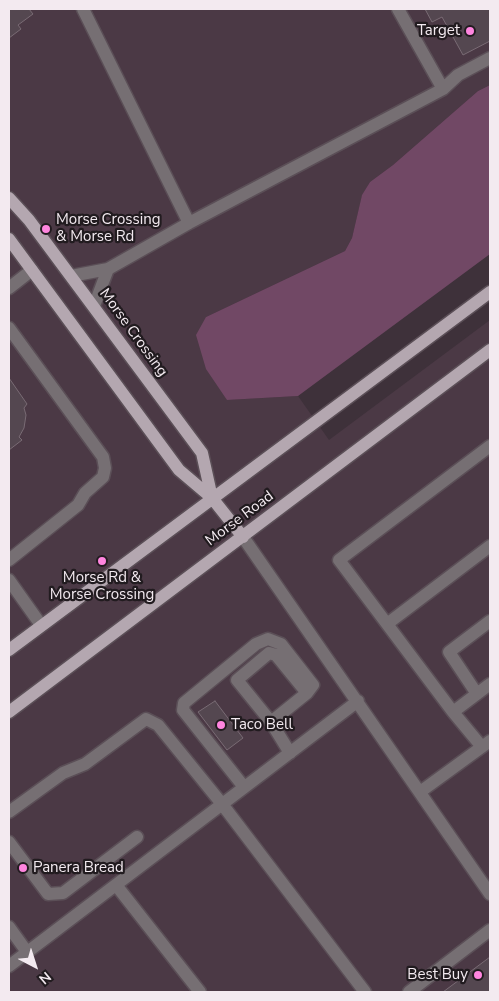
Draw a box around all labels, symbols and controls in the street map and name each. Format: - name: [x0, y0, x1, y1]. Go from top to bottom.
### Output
- place label: Target: [417, 22, 460, 40]
- marker: Target: [464, 25, 476, 37]
- place label: Morse Crossing & Morse Rd: [56, 211, 160, 246]
- marker: Morse Crossing & Morse Rd: [40, 223, 52, 235]
- street label: Morse Crossing: [95, 285, 171, 381]
- street label: Morse Road: [202, 488, 278, 550]
- marker: Morse Rd & Morse Crossing: [96, 555, 108, 567]
- place label: Morse Rd & Morse Crossing: [50, 569, 154, 604]
- place label: Taco Bell: [231, 716, 293, 734]
- marker: Taco Bell: [215, 719, 227, 731]
- place label: Panera Bread: [33, 859, 124, 877]
- marker: Panera Bread: [17, 862, 29, 874]
- north arrow: [10, 941, 60, 991]
- place label: Best Buy: [407, 966, 468, 984]
- text: N: [35, 967, 55, 989]
- marker: Best Buy: [472, 969, 484, 981]

